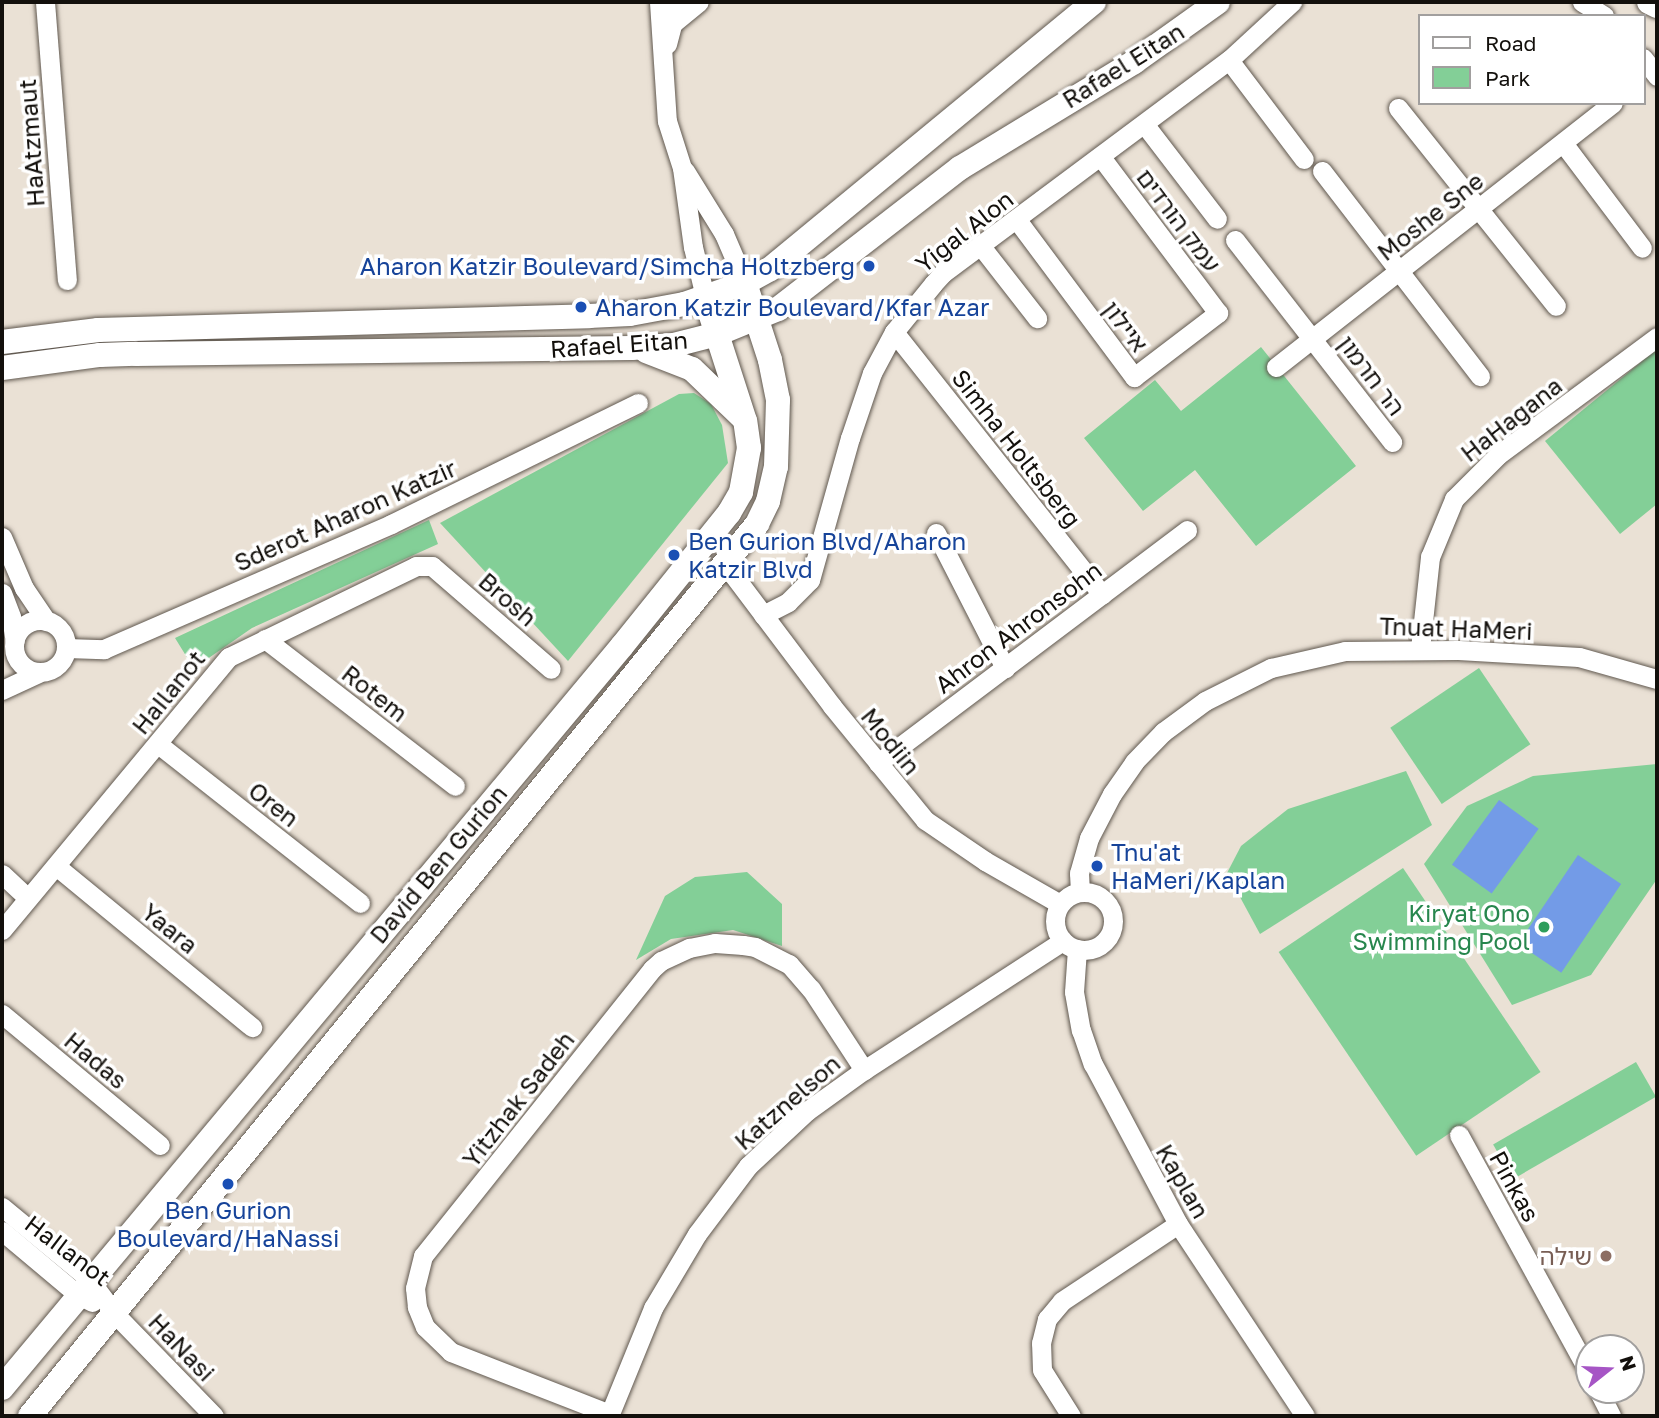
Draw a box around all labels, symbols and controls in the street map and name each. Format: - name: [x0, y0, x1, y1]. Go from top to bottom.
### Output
- legend: [1418, 14, 1645, 105]
- street label: Rafael Eitan: [1057, 16, 1189, 114]
- text: Road: [1485, 30, 1536, 56]
- text: Park: [1485, 65, 1530, 91]
- street label: HaAtzmaut: [12, 78, 50, 208]
- street label: עמק הורדים: [1131, 163, 1227, 277]
- street label: Moshe Sne: [1371, 166, 1489, 266]
- street label: Yigal Alon: [909, 184, 1019, 278]
- place label: Aharon Katzir Boulevard/Simcha Holtzberg: [360, 252, 855, 280]
- marker: Aharon Katzir Boulevard/Simcha Holtzberg: [861, 258, 877, 274]
- place label: Aharon Katzir Boulevard/Kfar Azar: [595, 293, 989, 321]
- street label: איילון: [1097, 295, 1155, 357]
- marker: Aharon Katzir Boulevard/Kfar Azar: [573, 299, 589, 315]
- street label: Rafael Eitan: [549, 325, 689, 363]
- street label: הר חרמון: [1333, 329, 1411, 421]
- street label: Simha Holtsberg: [947, 363, 1087, 533]
- street label: HaHagana: [1455, 371, 1567, 467]
- street label: Sderot Aharon Katzir: [230, 453, 460, 577]
- place label: Ben Gurion Blvd/Aharon Katzir Blvd: [688, 527, 966, 583]
- marker: Ben Gurion Blvd/Aharon Katzir Blvd: [666, 547, 682, 563]
- street label: Ahron Ahronsohn: [929, 555, 1107, 699]
- street label: Brosh: [473, 566, 543, 632]
- street label: Tnuat HaMeri: [1379, 611, 1533, 645]
- street label: HaIlanot: [126, 644, 210, 740]
- street label: Rotem: [336, 658, 414, 728]
- street label: Modiin: [855, 702, 927, 780]
- street label: Oren: [243, 776, 305, 832]
- street label: David Ben Gurion: [363, 779, 513, 949]
- place label: Tnu'at HaMeri/Kaplan: [1111, 838, 1285, 894]
- marker: Tnu'at HaMeri/Kaplan: [1089, 858, 1105, 874]
- street label: Yaara: [136, 897, 204, 959]
- place label: Kiryat Ono Swimming Pool: [1353, 899, 1530, 955]
- marker: Kiryat Ono Swimming Pool: [1536, 919, 1552, 935]
- street label: Yitzhak Sadeh: [456, 1025, 580, 1173]
- street label: Hadas: [59, 1026, 133, 1094]
- street label: Katznelson: [728, 1048, 846, 1156]
- street label: Kaplan: [1150, 1139, 1216, 1223]
- street label: Pinkas: [1484, 1146, 1546, 1226]
- marker: Ben Gurion Boulevard/HaNassi: [220, 1176, 236, 1192]
- place label: Ben Gurion Boulevard/HaNassi: [116, 1196, 340, 1252]
- street label: HaIlanot: [20, 1209, 116, 1291]
- place label: שילה: [1540, 1242, 1592, 1270]
- marker: שילה: [1598, 1248, 1614, 1264]
- street label: HaNasi: [143, 1307, 221, 1387]
- north arrow: [1575, 1334, 1645, 1404]
- text: N: [1615, 1353, 1642, 1373]

